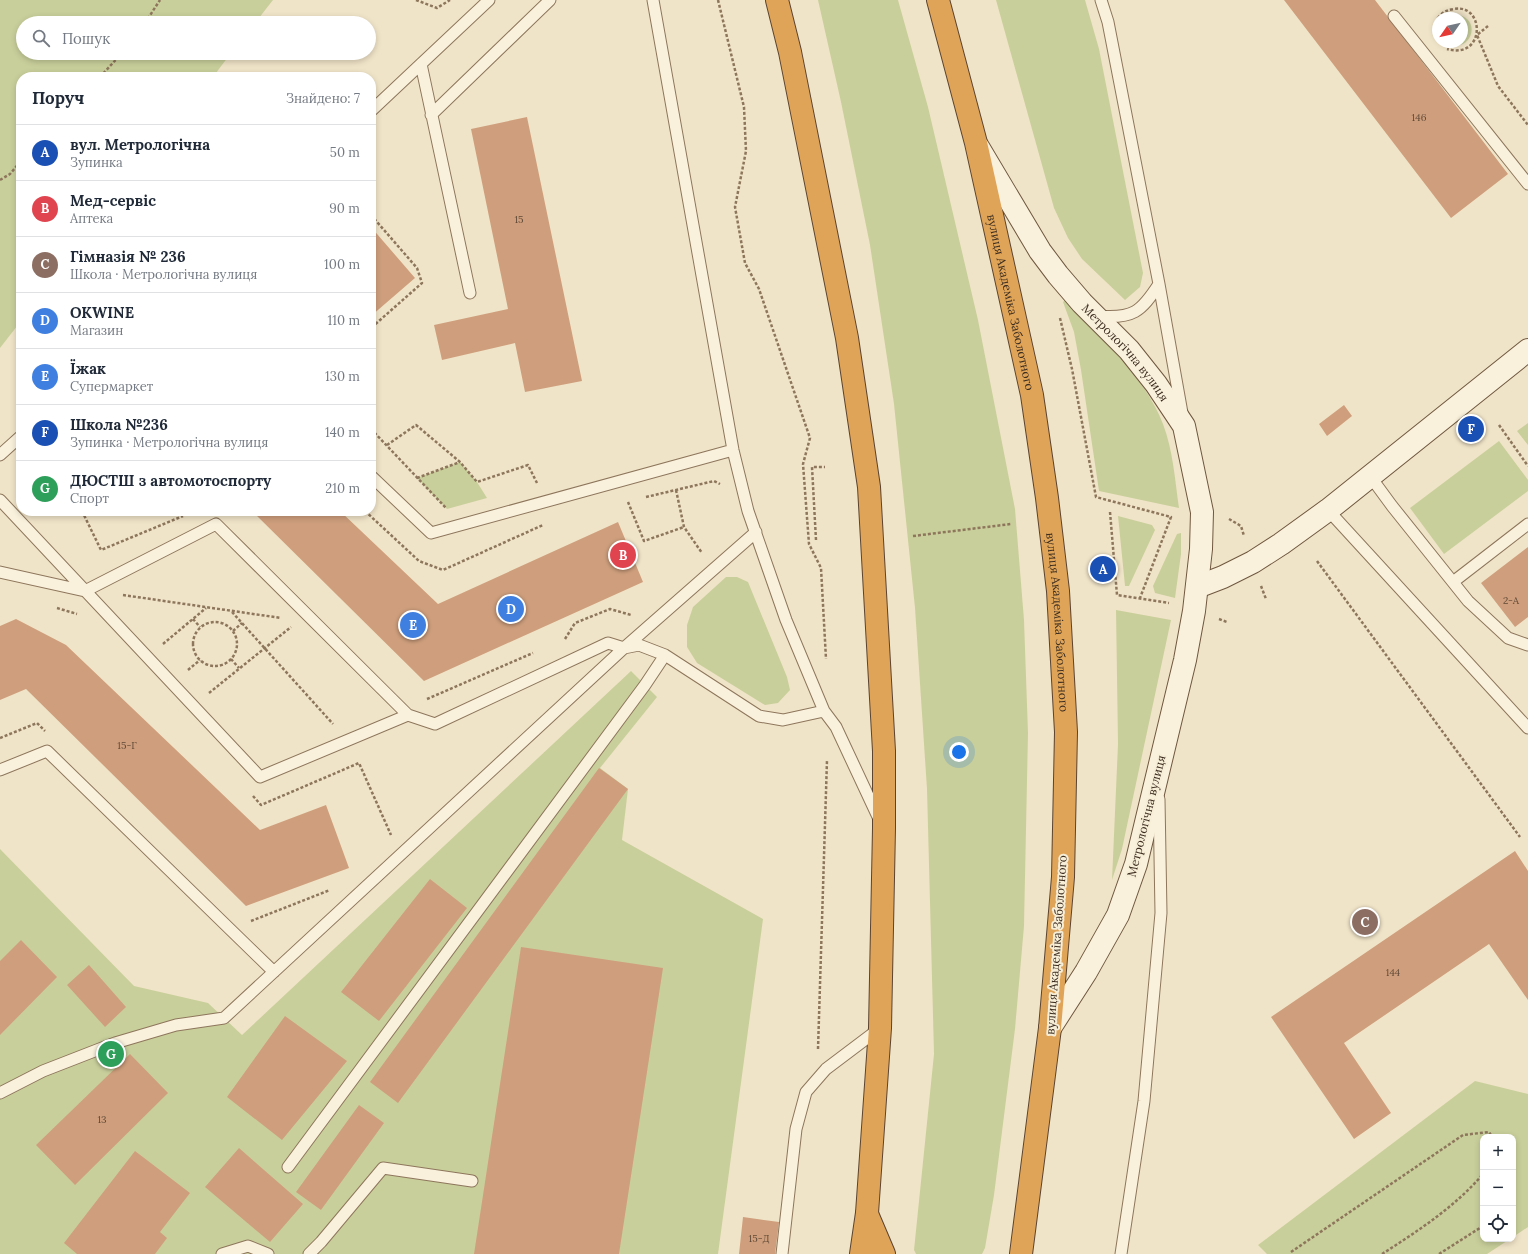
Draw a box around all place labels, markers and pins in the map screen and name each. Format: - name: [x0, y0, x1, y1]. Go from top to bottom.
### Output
- pin: F: [1458, 414, 1484, 444]
- pin: B: [610, 540, 636, 570]
- pin: A: [1090, 554, 1116, 584]
- pin: D: [498, 594, 524, 624]
- pin: E: [400, 610, 426, 640]
- pin: C: [1352, 907, 1378, 937]
- pin: G: [98, 1039, 124, 1069]

